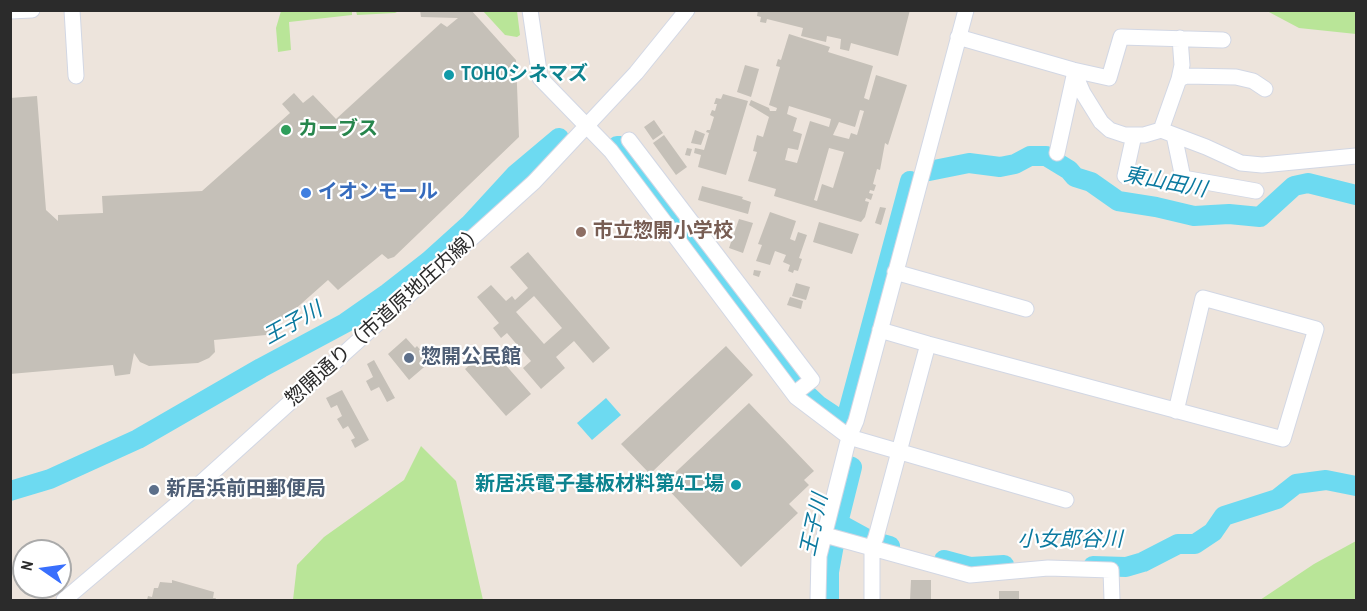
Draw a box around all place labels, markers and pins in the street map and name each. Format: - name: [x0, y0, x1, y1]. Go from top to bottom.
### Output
- place label: TOHOシネマズ: [461, 63, 588, 87]
- marker: TOHOシネマズ: [442, 68, 456, 82]
- place label: カーブス: [298, 118, 378, 142]
- marker: カーブス: [279, 123, 293, 137]
- place label: イオンモール: [318, 181, 438, 205]
- marker: イオンモール: [299, 186, 313, 200]
- place label: 市立惣開小学校: [593, 220, 733, 244]
- marker: 市立惣開小学校: [574, 225, 588, 239]
- place label: 惣開公民館: [421, 346, 521, 370]
- marker: 惣開公民館: [402, 351, 416, 365]
- place label: 新居浜電子基板材料第4工場: [475, 473, 724, 497]
- place label: 新居浜前田郵便局: [166, 478, 326, 502]
- marker: 新居浜電子基板材料第4工場: [729, 478, 743, 492]
- marker: 新居浜前田郵便局: [147, 483, 161, 497]

